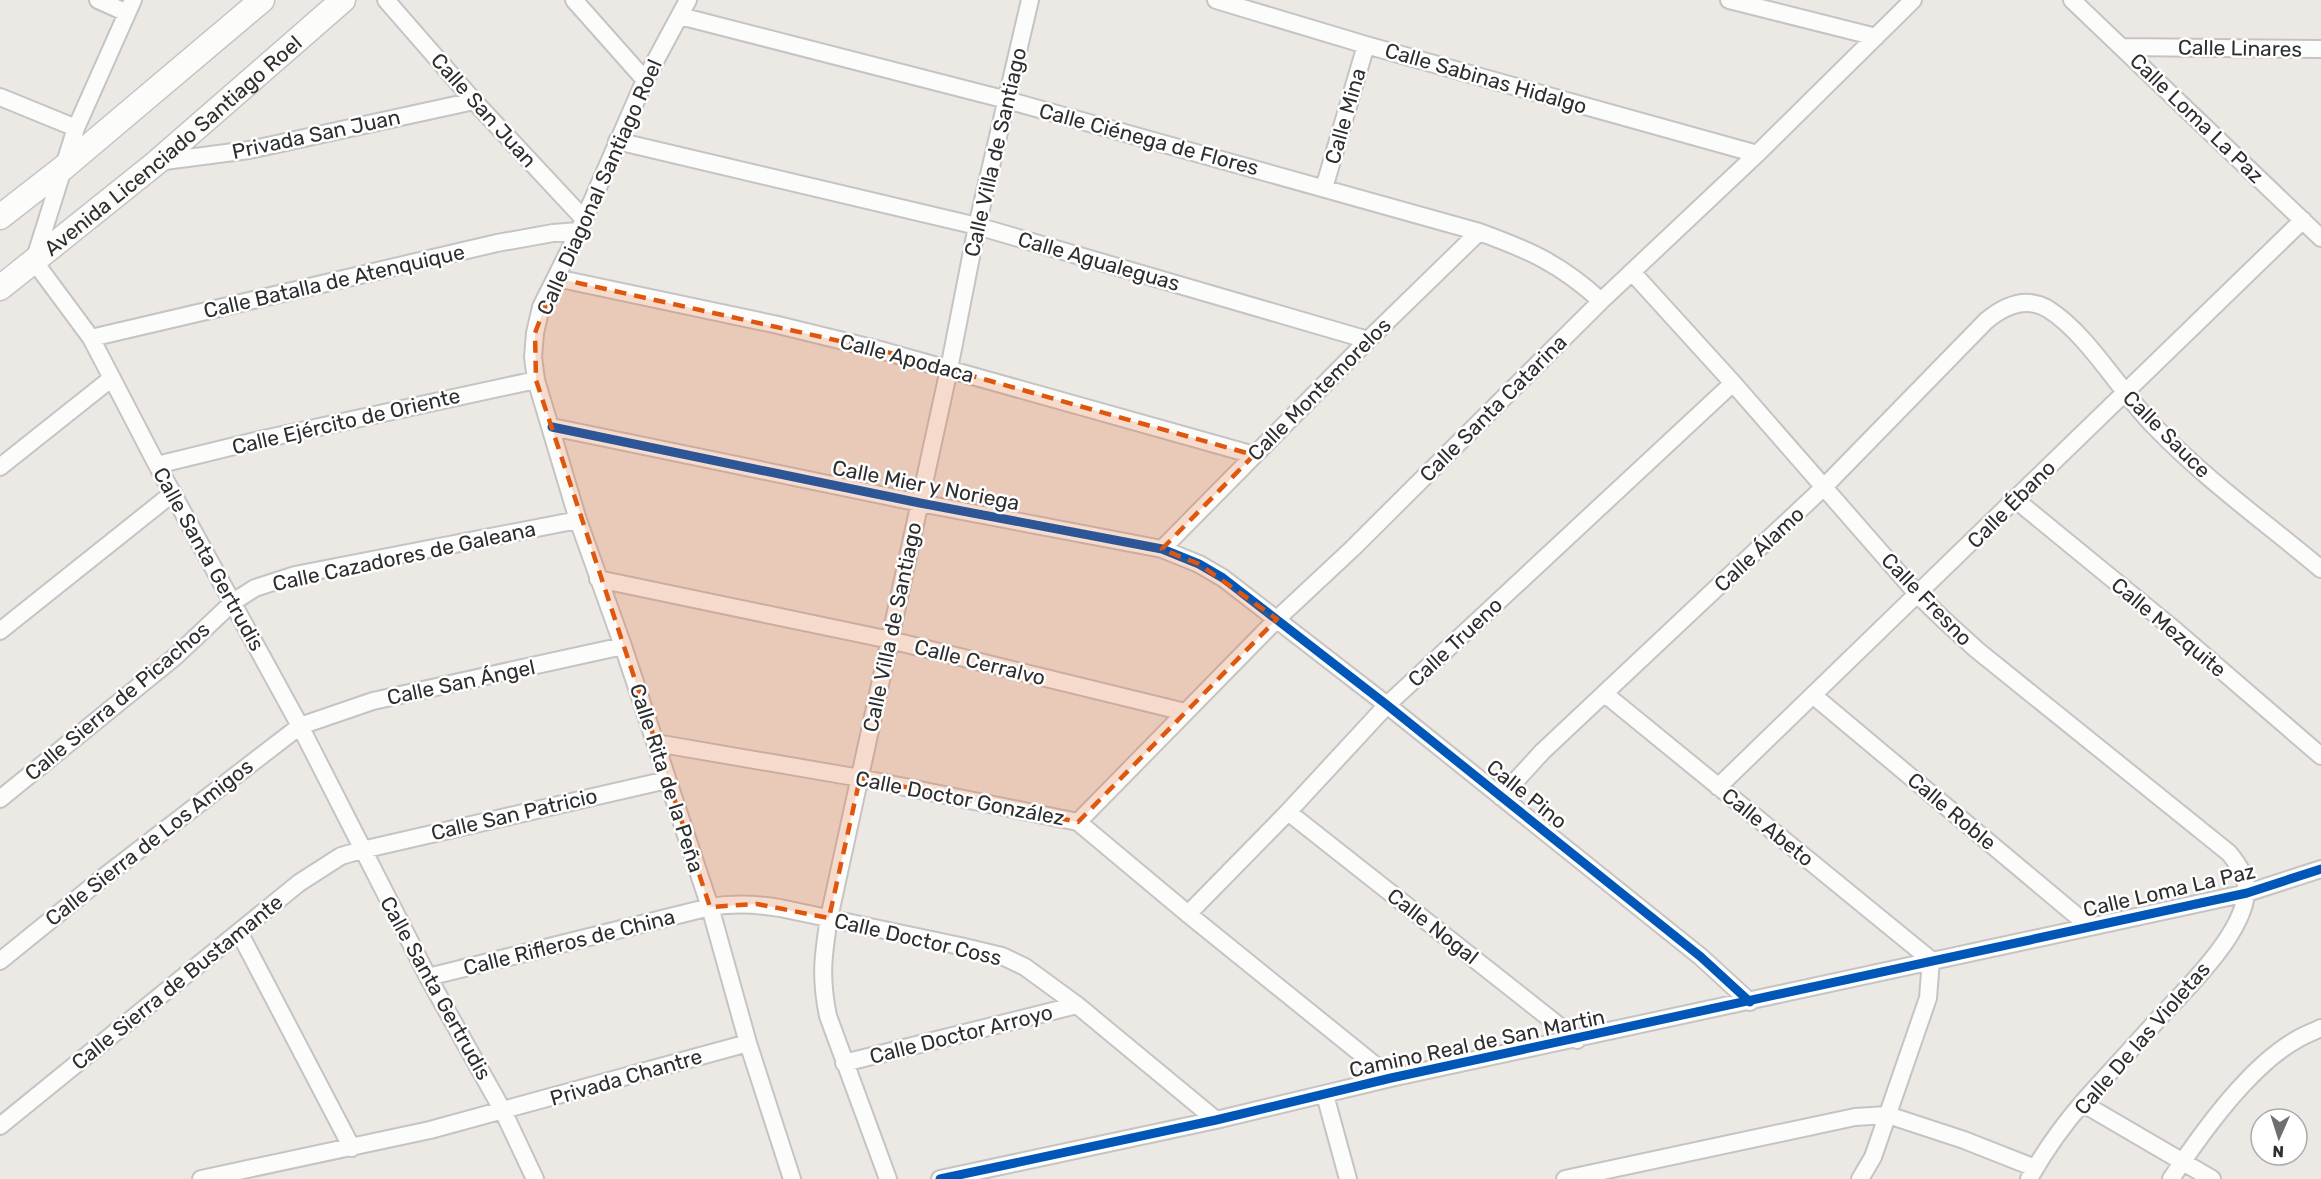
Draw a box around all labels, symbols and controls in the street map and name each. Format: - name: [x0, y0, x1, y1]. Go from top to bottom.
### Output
- street label: Avenida Licenciado Santiago Roel: [39, 30, 306, 261]
- street label: Calle Linares: [2178, 34, 2302, 62]
- street label: Calle Sabinas Hidalgo: [1382, 37, 1590, 119]
- street label: Calle Villa de Santiago: [959, 45, 1031, 259]
- street label: Calle San Juan: [426, 48, 542, 172]
- street label: Calle Loma La Paz: [2125, 48, 2269, 188]
- street label: Calle Diagonal Santiago Roel: [531, 55, 667, 319]
- street label: Calle Mina: [1319, 65, 1371, 167]
- street label: Calle Ciénega de Flores: [1036, 98, 1262, 180]
- street label: Privada San Juan: [230, 104, 402, 164]
- street label: Calle Agualeguas: [1015, 226, 1183, 296]
- street label: Calle Batalla de Atenquique: [201, 239, 467, 323]
- street label: Calle Montemorelos: [1242, 312, 1396, 466]
- street label: Calle Apodaca: [837, 328, 977, 388]
- street label: Calle Santa Catarina: [1414, 329, 1572, 487]
- street label: Calle Ejército de Oriente: [229, 383, 463, 459]
- street label: Calle Sauce: [2118, 385, 2216, 483]
- street label: Calle Mier y Noriega: [830, 455, 1022, 515]
- street label: Calle Ébano: [1962, 455, 2060, 553]
- street label: Calle Santa Gertrudis: [148, 463, 270, 655]
- street label: Calle Álamo: [1709, 501, 1809, 597]
- street label: Calle Cazadores de Galeana: [270, 516, 538, 596]
- street label: Calle Villa de Santiago: [858, 520, 926, 734]
- street label: Calle Fresno: [1876, 547, 1978, 651]
- street label: Calle Mezquite: [2107, 572, 2231, 682]
- street label: Calle Trueno: [1403, 592, 1507, 692]
- street label: Calle Sierra de Picachos: [20, 616, 214, 786]
- street label: Calle Cerralvo: [912, 634, 1048, 690]
- street label: Calle San Ángel: [385, 654, 537, 710]
- street label: Calle Rita de la Peña: [625, 680, 709, 876]
- street label: Calle Sierra de Los Amigos: [40, 753, 258, 931]
- street label: Calle Pino: [1482, 754, 1572, 834]
- street label: Calle Doctor González: [853, 765, 1067, 831]
- street label: Calle Roble: [1903, 767, 2001, 855]
- street label: Calle Abeto: [1717, 782, 1819, 872]
- street label: Calle San Patricio: [428, 783, 600, 845]
- street label: Calle Loma La Paz: [2081, 858, 2257, 922]
- street label: Calle Nogal: [1383, 883, 1483, 969]
- street label: Calle Sierra de Bustamante: [66, 889, 288, 1075]
- street label: Calle Santa Gertrudis: [375, 892, 497, 1084]
- street label: Calle Rifleros de China: [461, 904, 677, 980]
- street label: Calle Doctor Coss: [832, 908, 1004, 970]
- street label: Calle De las Violetas: [2069, 957, 2215, 1119]
- street label: Calle Doctor Arroyo: [867, 999, 1055, 1069]
- street label: Camino Real de San Martin: [1347, 1004, 1607, 1082]
- street label: Privada Chantre: [547, 1043, 705, 1111]
- north arrow: [2249, 1107, 2309, 1167]
- text: N: [2272, 1142, 2284, 1161]

